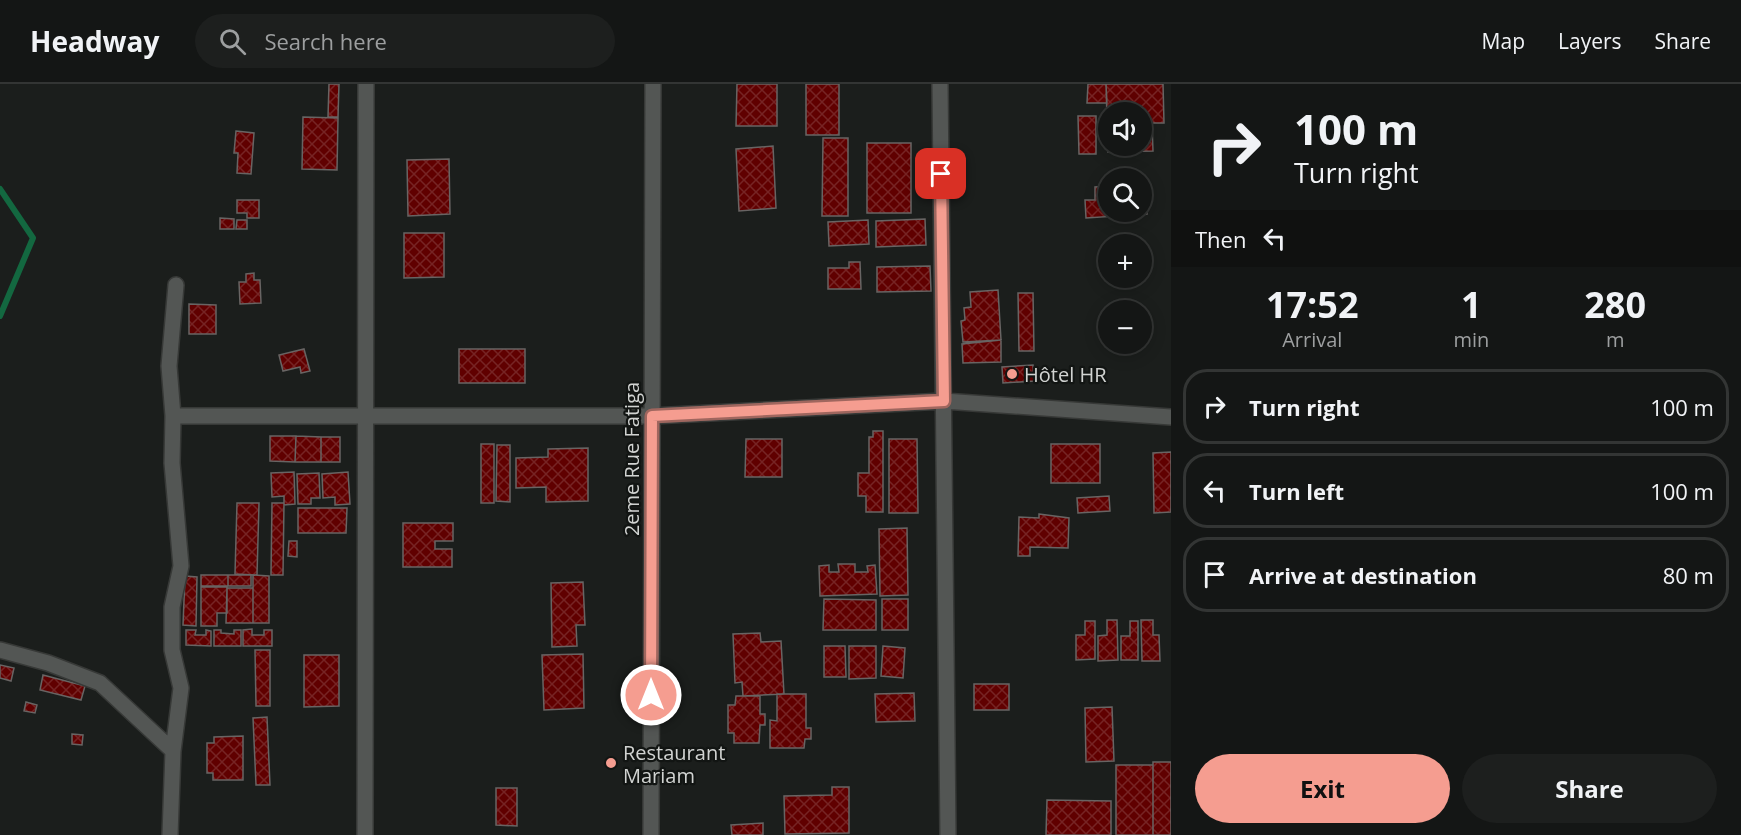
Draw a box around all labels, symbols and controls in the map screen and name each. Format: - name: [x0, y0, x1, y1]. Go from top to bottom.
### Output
- search box: [195, 14, 615, 68]
- text: Headway: [30, 22, 159, 60]
- icon: search: [216, 25, 249, 58]
- text: Search here: [264, 26, 387, 56]
- text: Map: [1482, 27, 1525, 55]
- text: Layers: [1558, 27, 1622, 55]
- text: Share: [1655, 27, 1711, 55]
- text: 100 m: [1294, 100, 1418, 157]
- map controls: [1098, 102, 1152, 354]
- button: sound: [1098, 102, 1152, 156]
- icon: right: [1195, 108, 1273, 186]
- pin: [915, 148, 966, 199]
- text: Turn right: [1294, 154, 1419, 191]
- icon: arrive: [924, 157, 957, 190]
- button: search: [1098, 168, 1152, 222]
- icon: left: [1258, 222, 1291, 255]
- text: Then: [1195, 224, 1246, 254]
- button: +: [1098, 234, 1152, 288]
- text: 17:52: [1266, 280, 1359, 329]
- text: 1: [1461, 280, 1482, 329]
- text: 280: [1584, 280, 1646, 329]
- button: −: [1098, 300, 1152, 354]
- text: Arrival: [1282, 326, 1342, 353]
- text: min: [1453, 326, 1489, 353]
- text: m: [1606, 326, 1624, 353]
- place label: Hôtel HR: [1024, 361, 1107, 388]
- marker: Hôtel HR: [1005, 367, 1019, 381]
- street label: 2eme Rue Fatiga: [618, 382, 645, 536]
- icon: right: [1198, 390, 1231, 423]
- text: Turn right: [1249, 392, 1360, 422]
- text: 100 m: [1650, 392, 1714, 422]
- icon: left: [1198, 474, 1231, 507]
- text: Turn left: [1249, 476, 1344, 506]
- text: 100 m: [1650, 476, 1714, 506]
- icon: arrive: [1198, 558, 1231, 591]
- text: Arrive at destination: [1249, 560, 1477, 590]
- text: 80 m: [1663, 560, 1714, 590]
- position arrow: [619, 663, 683, 727]
- place label: Restaurant Mariam: [623, 739, 725, 789]
- button: Exit: [1195, 754, 1450, 823]
- button: Share: [1462, 754, 1717, 823]
- marker: Restaurant Mariam: [604, 756, 618, 770]

